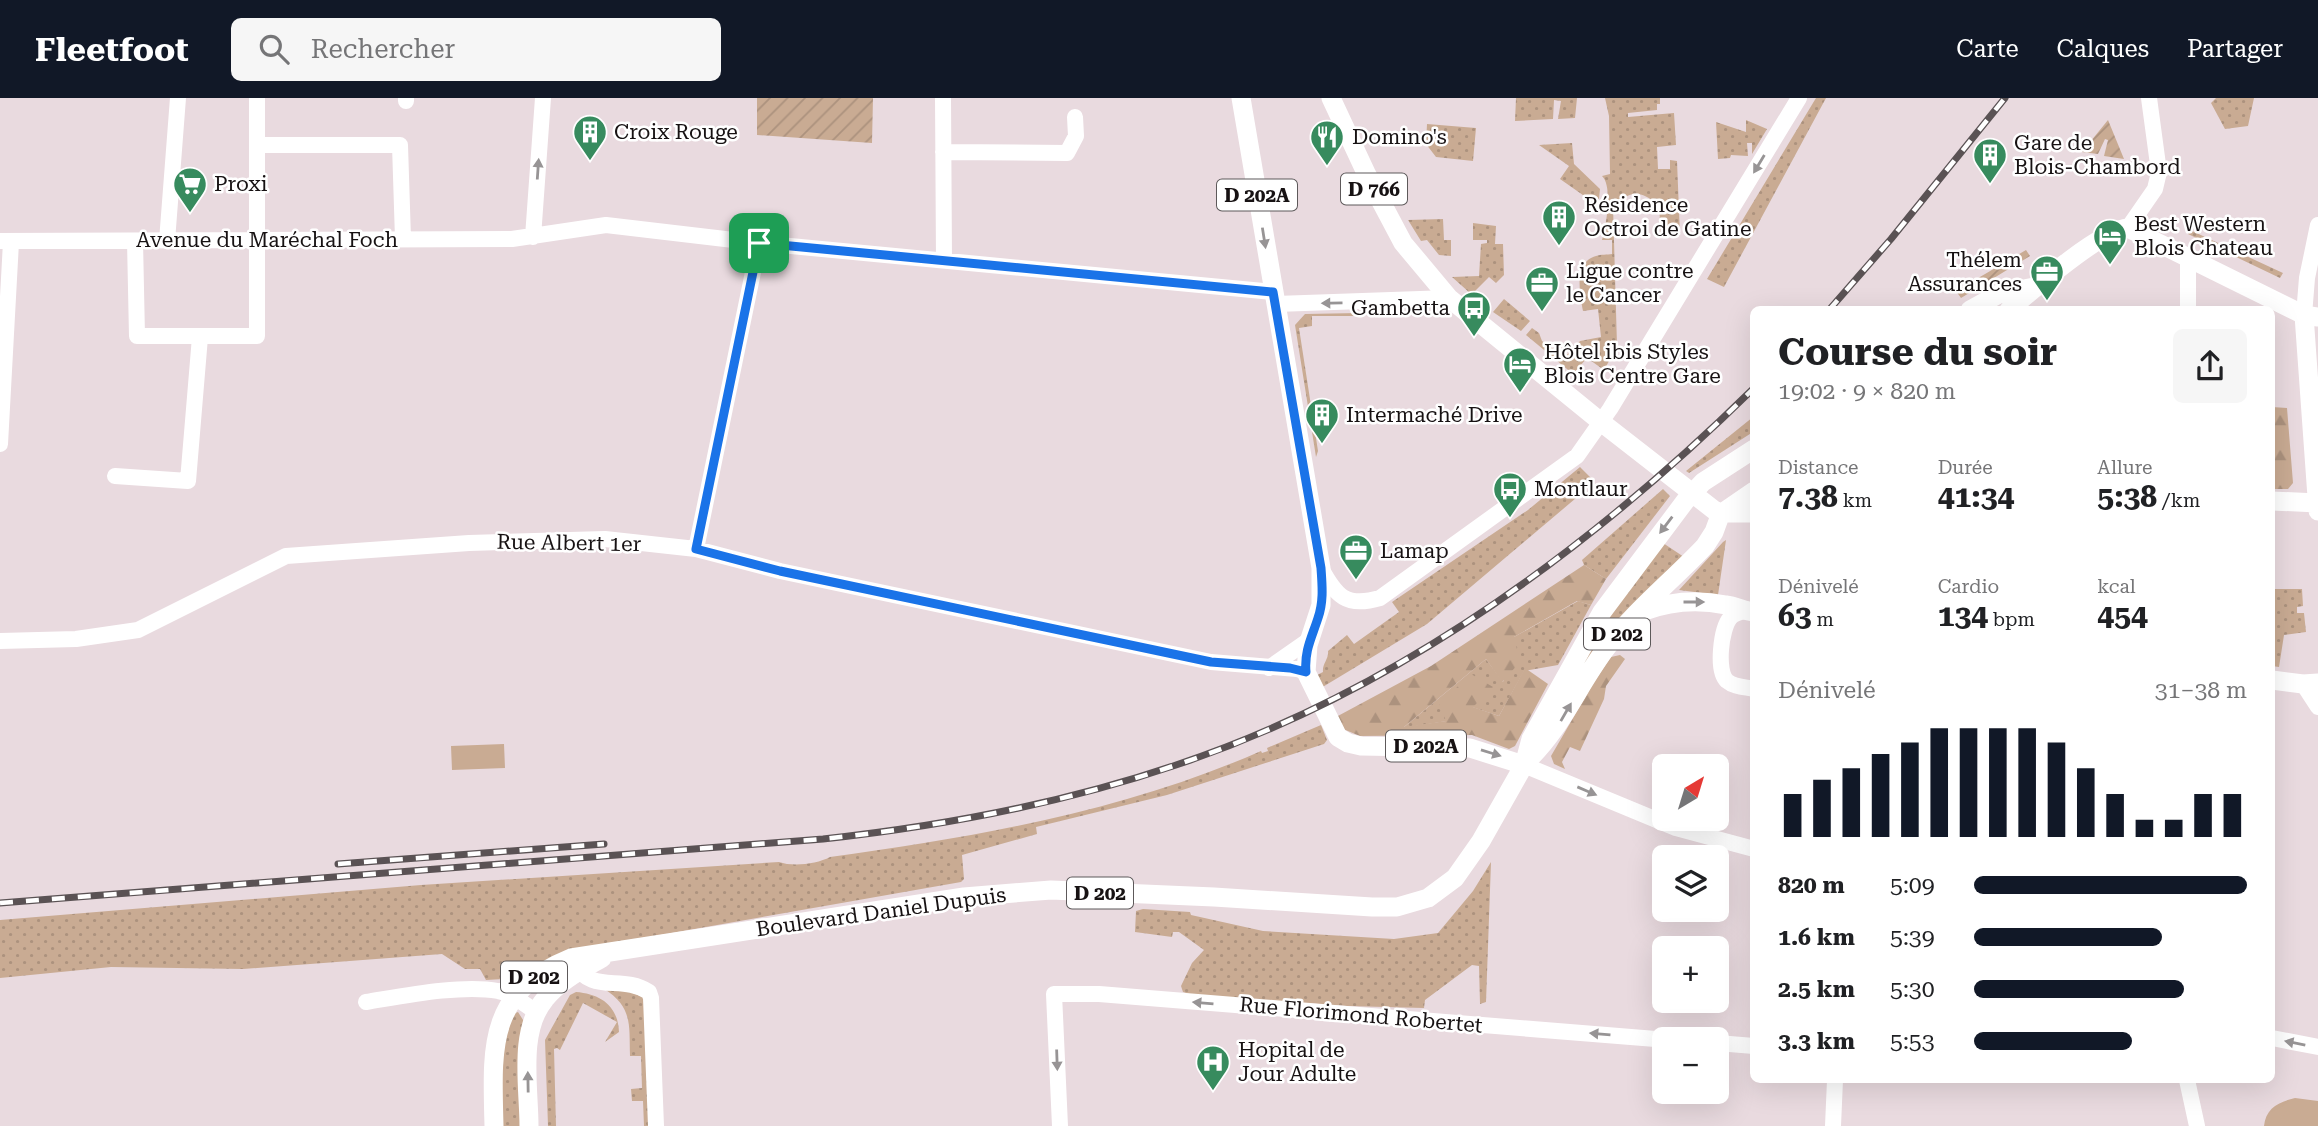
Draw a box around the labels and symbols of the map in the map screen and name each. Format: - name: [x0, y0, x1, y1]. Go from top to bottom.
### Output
- building icon: Croix Rouge: [571, 113, 609, 162]
- restaurant icon: Domino's: [1308, 118, 1346, 167]
- place label: Croix Rouge: [614, 120, 738, 144]
- place label: Domino's: [1352, 125, 1447, 149]
- place label: Gare de Blois-Chambord: [2014, 131, 2181, 179]
- building icon: Gare de Blois-Chambord: [1971, 136, 2009, 185]
- one-way arrow: [1753, 154, 1765, 173]
- one-way arrow: [533, 158, 544, 180]
- supermarket icon: Proxi: [171, 165, 209, 214]
- place label: Proxi: [214, 172, 268, 196]
- road number: D 766: [1341, 174, 1407, 204]
- road number: D 202A: [1217, 180, 1297, 211]
- place label: Résidence Octroi de Gatine: [1584, 193, 1751, 241]
- building icon: Résidence Octroi de Gatine: [1540, 198, 1578, 247]
- place label: Best Western Blois Chateau: [2134, 212, 2273, 260]
- pin: [729, 213, 789, 273]
- hotel icon: Best Western Blois Chateau: [2091, 217, 2129, 266]
- one-way arrow: [1259, 227, 1270, 249]
- street label: Avenue du Maréchal Foch: [136, 228, 398, 252]
- place label: Thélem Assurances: [1908, 248, 2022, 296]
- office icon: Thélem Assurances: [2028, 253, 2066, 302]
- place label: Ligue contre le Cancer: [1566, 259, 1694, 307]
- office icon: Ligue contre le Cancer: [1523, 264, 1561, 313]
- bus stop icon: Gambetta: [1455, 289, 1493, 338]
- place label: Gambetta: [1351, 296, 1451, 320]
- one-way arrow: [1320, 297, 1342, 308]
- place label: Hôtel ibis Styles Blois Centre Gare: [1544, 340, 1721, 388]
- hotel icon: Hôtel ibis Styles Blois Centre Gare: [1501, 345, 1539, 394]
- building icon: Intermaché Drive: [1303, 396, 1341, 445]
- place label: Intermaché Drive: [1346, 403, 1523, 427]
- bus stop icon: Montlaur: [1491, 470, 1529, 519]
- place label: Montlaur: [1534, 477, 1628, 501]
- one-way arrow: [1660, 516, 1674, 534]
- street label: Rue Albert 1er: [496, 530, 642, 556]
- office icon: Lamap: [1337, 532, 1375, 581]
- place label: Lamap: [1380, 539, 1449, 563]
- one-way arrow: [1684, 596, 1706, 608]
- road number: D 202: [1584, 618, 1650, 650]
- one-way arrow: [1560, 702, 1572, 721]
- road number: D 202A: [1386, 730, 1466, 762]
- one-way arrow: [1481, 749, 1502, 759]
- north arrow: [1652, 754, 1729, 831]
- one-way arrow: [1577, 785, 1597, 797]
- road number: D 202: [1067, 878, 1133, 908]
- street label: Boulevard Daniel Dupuis: [754, 883, 1008, 941]
- road number: D 202: [501, 962, 567, 992]
- street label: Rue Florimond Robertet: [1238, 992, 1484, 1038]
- one-way arrow: [1191, 997, 1213, 1008]
- one-way arrow: [1589, 1028, 1611, 1039]
- one-way arrow: [2284, 1037, 2306, 1048]
- place label: Hopital de Jour Adulte: [1238, 1038, 1356, 1086]
- hospital icon: Hopital de Jour Adulte: [1194, 1043, 1232, 1092]
- one-way arrow: [1051, 1049, 1062, 1071]
- one-way arrow: [523, 1070, 534, 1092]

